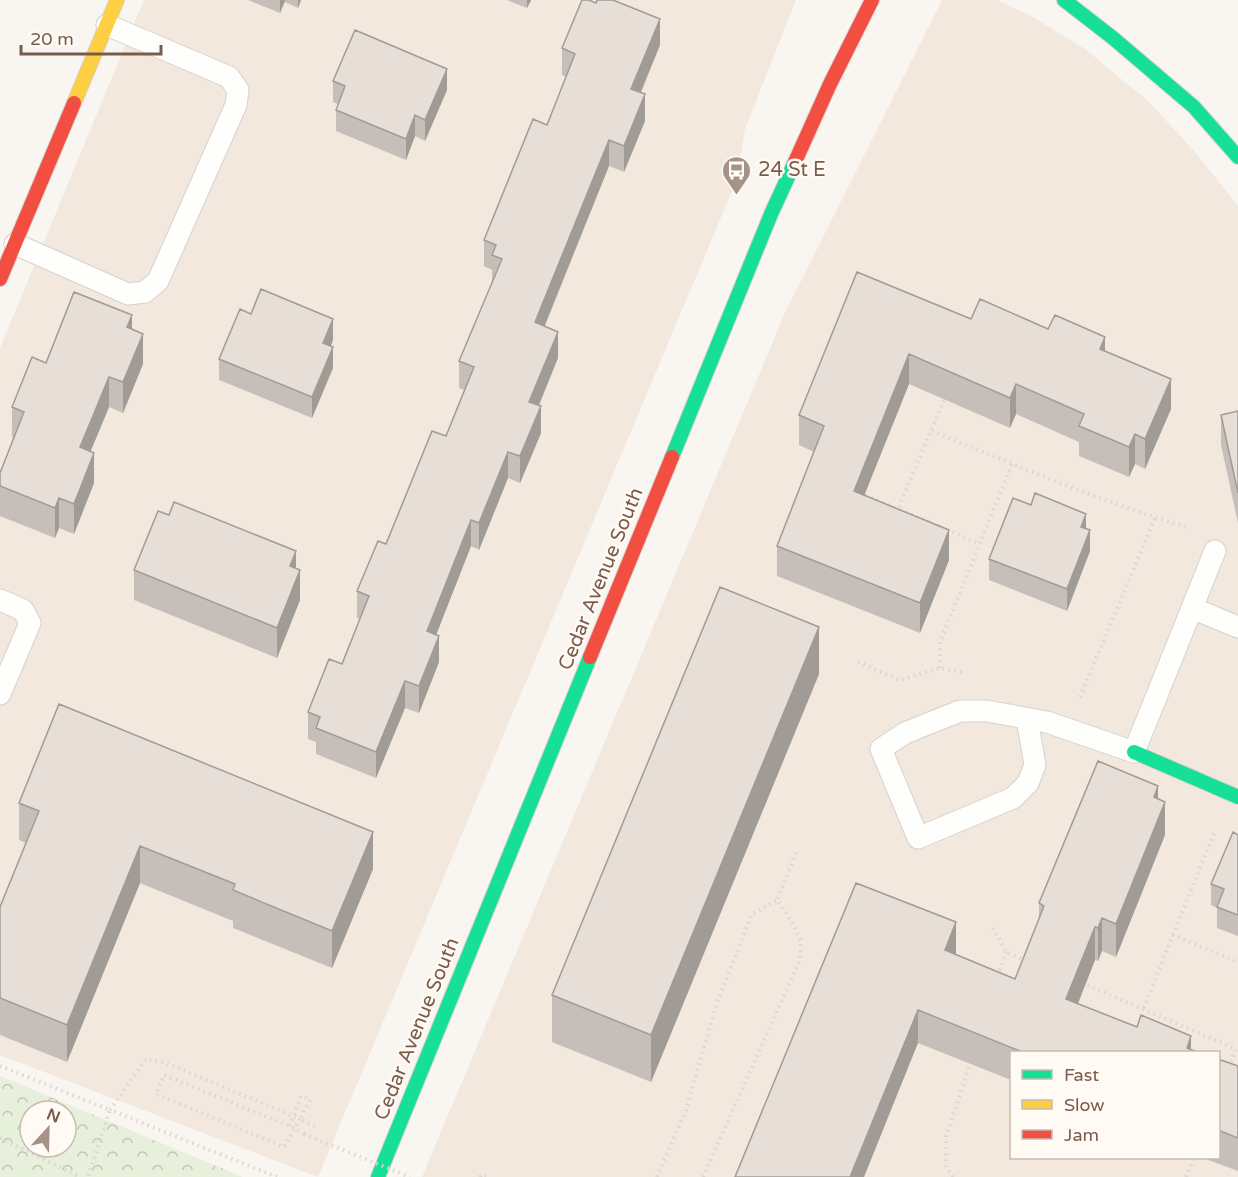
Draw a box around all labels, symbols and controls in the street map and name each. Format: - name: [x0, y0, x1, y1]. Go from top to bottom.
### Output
- scale bar: [21, 18, 160, 56]
- text: 20 m: [30, 28, 74, 50]
- bus stop icon: 24 St E: [721, 154, 753, 196]
- place label: 24 St E: [758, 158, 826, 182]
- street label: Cedar Avenue South: [553, 484, 649, 674]
- street label: Cedar Avenue South: [369, 934, 465, 1124]
- legend: [1010, 1051, 1220, 1159]
- text: Fast: [1064, 1064, 1099, 1086]
- text: Slow: [1064, 1094, 1105, 1116]
- north arrow: [18, 1099, 78, 1159]
- text: N: [44, 1104, 63, 1128]
- text: Jam: [1064, 1124, 1099, 1146]

